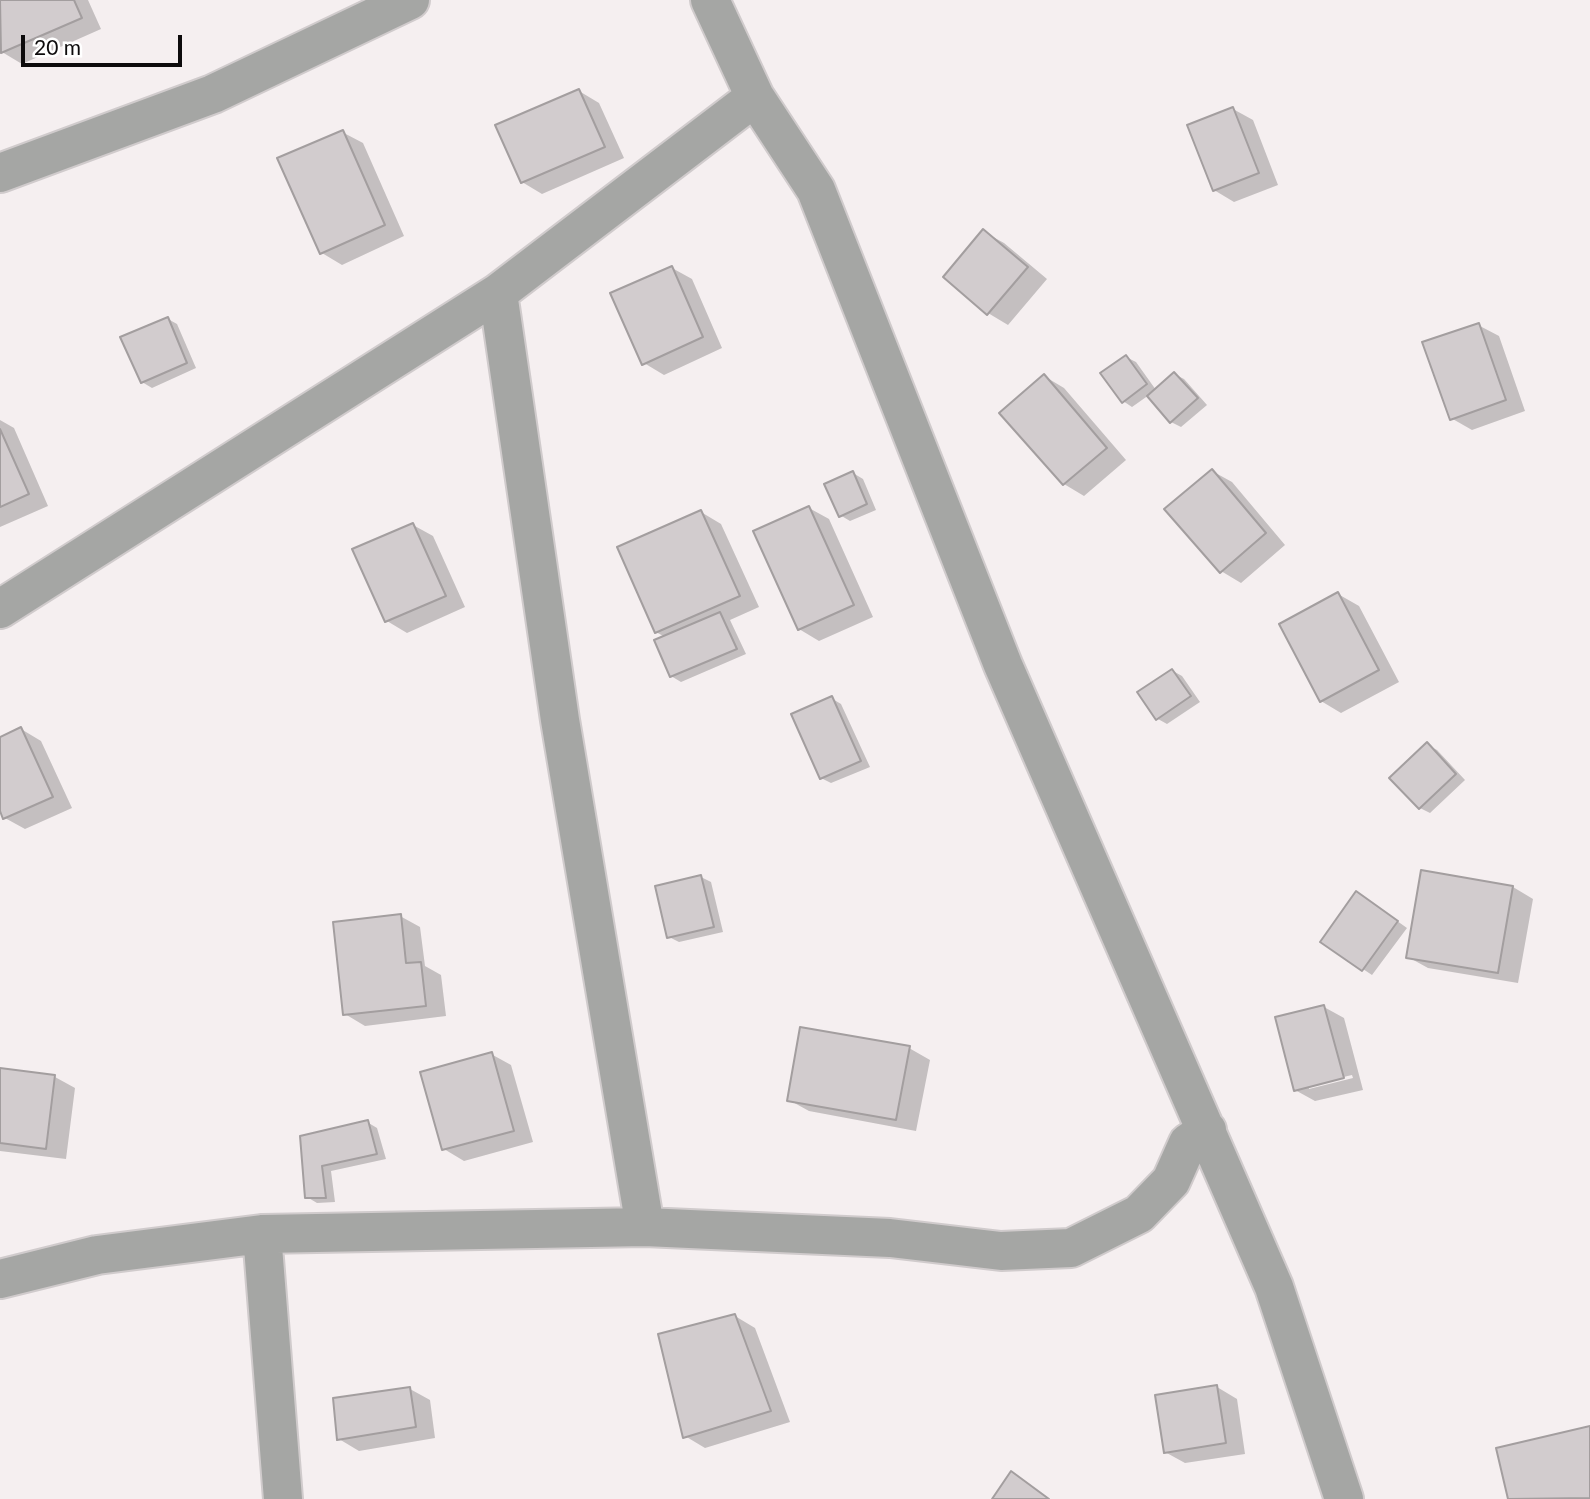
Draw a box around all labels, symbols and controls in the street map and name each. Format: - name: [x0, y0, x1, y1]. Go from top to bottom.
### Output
- scale bar: [24, 21, 186, 65]
- text: 20 m: [34, 34, 81, 59]

